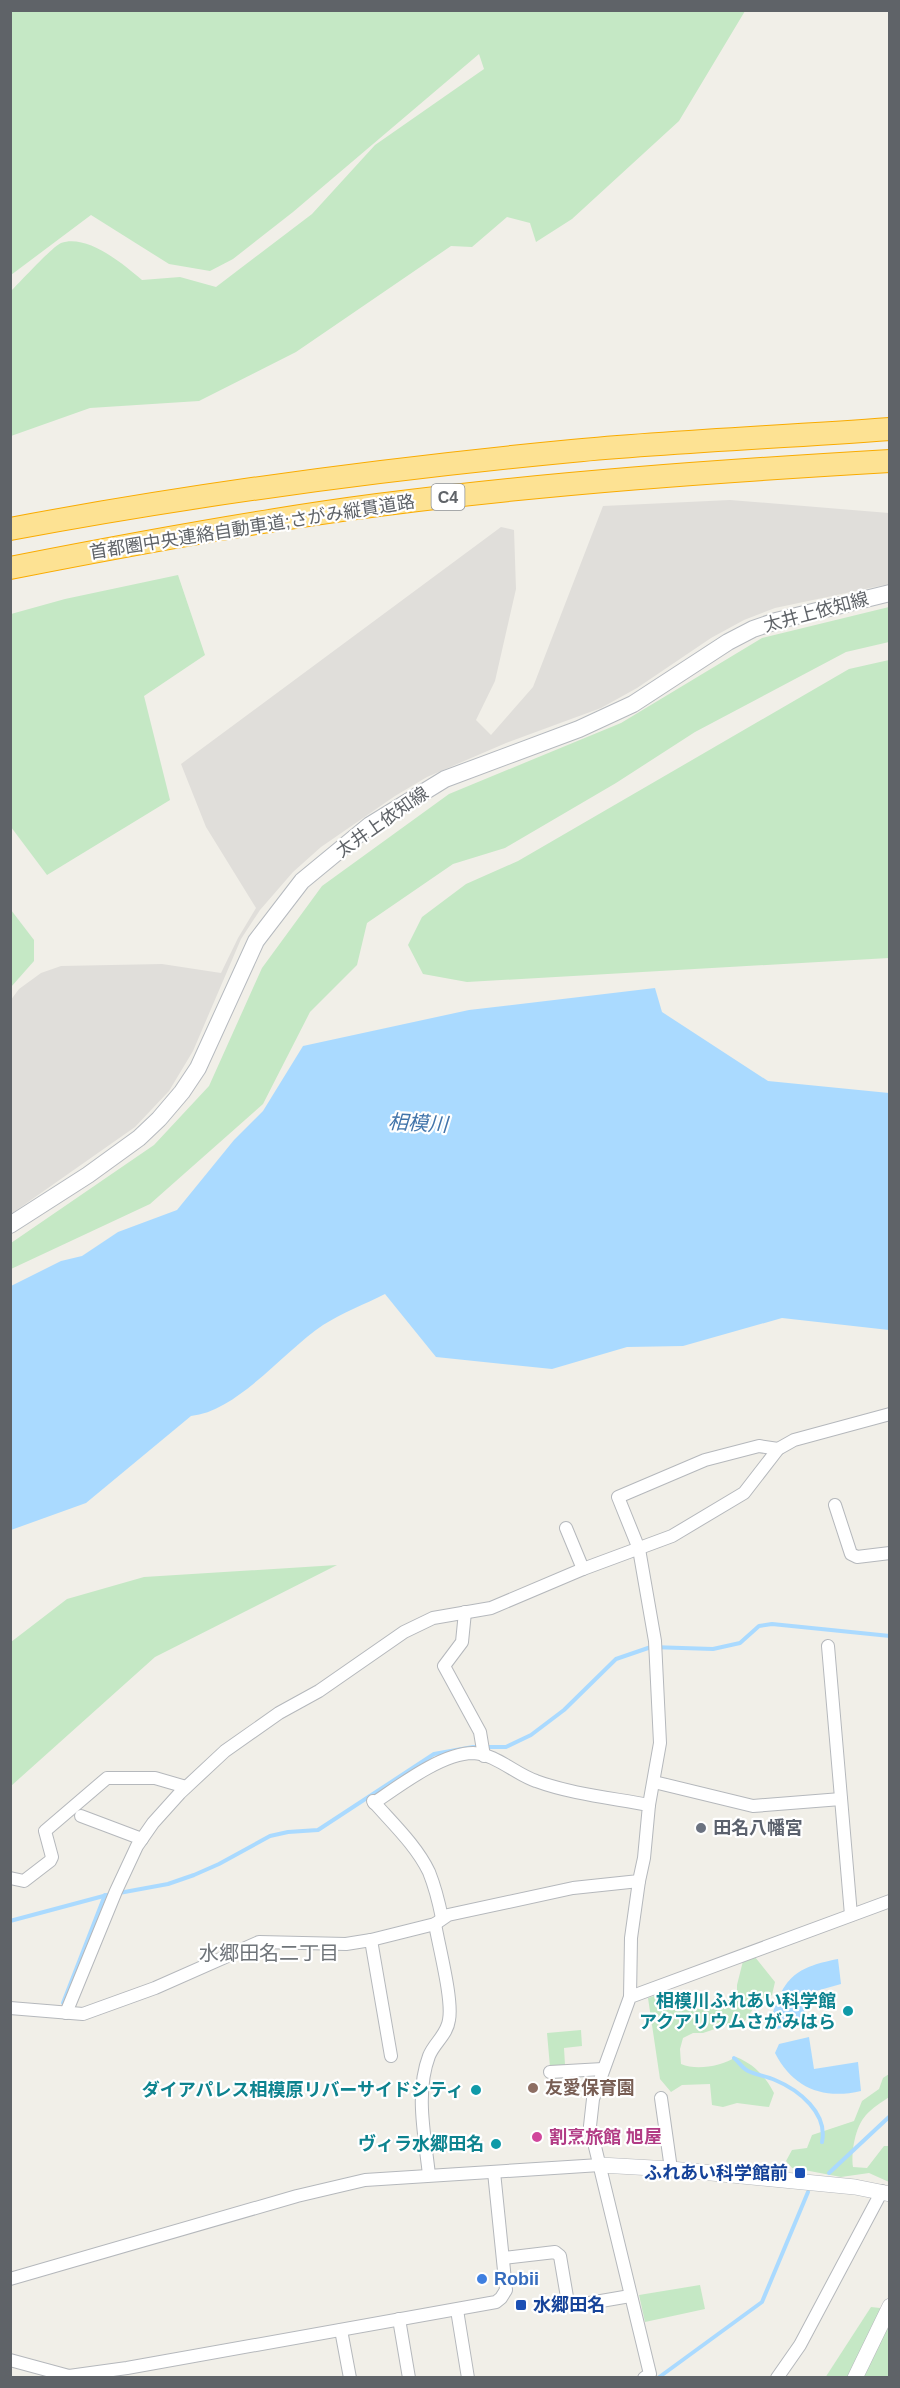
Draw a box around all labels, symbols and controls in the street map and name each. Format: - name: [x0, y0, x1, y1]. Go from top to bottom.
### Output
- road number: C4: [432, 484, 464, 510]
- street label: 首都圏中央連絡自動車道;さがみ縦貫道路: [88, 491, 416, 563]
- street label: 太井上依知線: [761, 588, 871, 636]
- street label: 太井上依知線: [332, 783, 432, 861]
- water label: 相模川: [387, 1110, 451, 1136]
- place label: 田名八幡宮: [713, 1818, 803, 1838]
- marker: 田名八幡宮: [694, 1821, 708, 1835]
- district label: 水郷田名二丁目: [199, 1942, 339, 1964]
- place label: 相模川ふれあい科学館 アクアリウムさがみはら: [639, 1991, 836, 2032]
- marker: 相模川ふれあい科学館 アクアリウムさがみはら: [841, 2004, 855, 2018]
- place label: 友愛保育園: [545, 2078, 635, 2098]
- place label: ダイアパレス相模原リバーサイドシティ: [142, 2080, 464, 2100]
- marker: 友愛保育園: [526, 2081, 540, 2095]
- marker: ダイアパレス相模原リバーサイドシティ: [469, 2083, 483, 2097]
- place label: 割烹旅館 旭屋: [549, 2127, 662, 2147]
- marker: 割烹旅館 旭屋: [530, 2130, 544, 2144]
- place label: ヴィラ水郷田名: [358, 2133, 484, 2154]
- marker: ヴィラ水郷田名: [489, 2137, 503, 2151]
- place label: ふれあい科学館前: [644, 2163, 788, 2183]
- marker: ふれあい科学館前: [793, 2166, 807, 2180]
- place label: Robii: [494, 2269, 539, 2289]
- marker: Robii: [475, 2272, 489, 2286]
- place label: 水郷田名: [533, 2295, 605, 2315]
- marker: 水郷田名: [514, 2298, 528, 2312]

